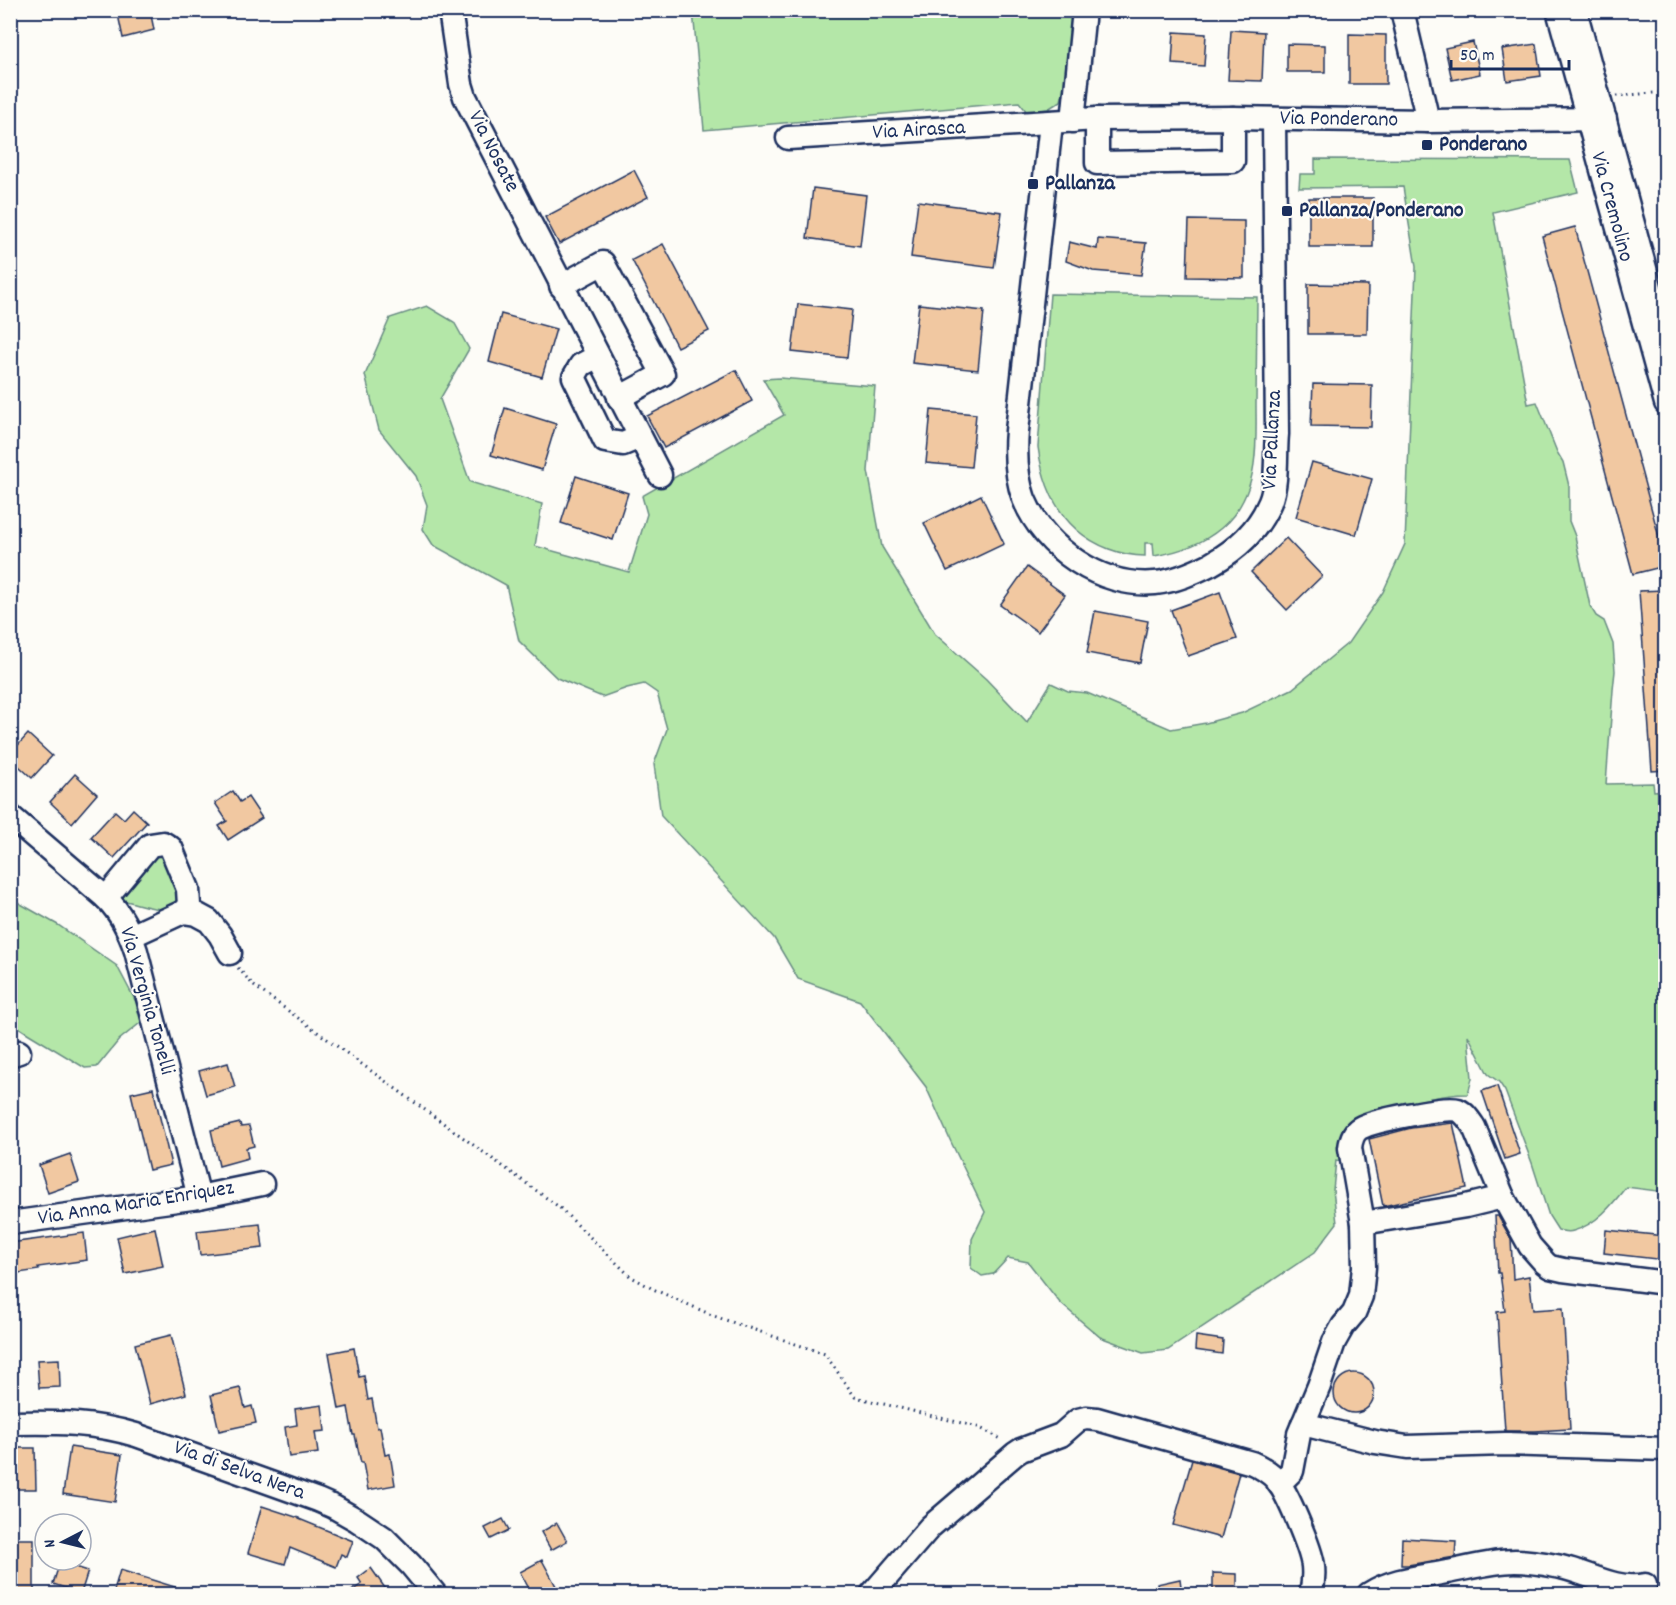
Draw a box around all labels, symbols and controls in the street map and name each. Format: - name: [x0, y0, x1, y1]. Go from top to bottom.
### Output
- scale bar: [1451, 33, 1570, 71]
- text: 50 m: [1460, 44, 1495, 69]
- street label: Via Ponderano: [1280, 103, 1398, 137]
- street label: Via Nosate: [459, 106, 527, 198]
- street label: Via Airasca: [872, 113, 967, 149]
- place label: Ponderano: [1439, 130, 1528, 161]
- marker: Ponderano: [1420, 138, 1434, 152]
- street label: Via Cremolino: [1581, 149, 1641, 265]
- place label: Pallanza: [1045, 169, 1116, 200]
- marker: Pallanza: [1026, 177, 1040, 191]
- place label: Pallanza/Ponderano: [1299, 196, 1464, 227]
- marker: Pallanza/Ponderano: [1280, 204, 1294, 218]
- street label: Via Pallanza: [1255, 389, 1291, 491]
- street label: Via Verginia Tonelli: [110, 923, 182, 1079]
- street label: Via Anna Maria Enriquez: [36, 1173, 237, 1235]
- street label: Via di Selva Nera: [169, 1433, 310, 1509]
- north arrow: [33, 1512, 93, 1572]
- text: N: [39, 1538, 62, 1549]

